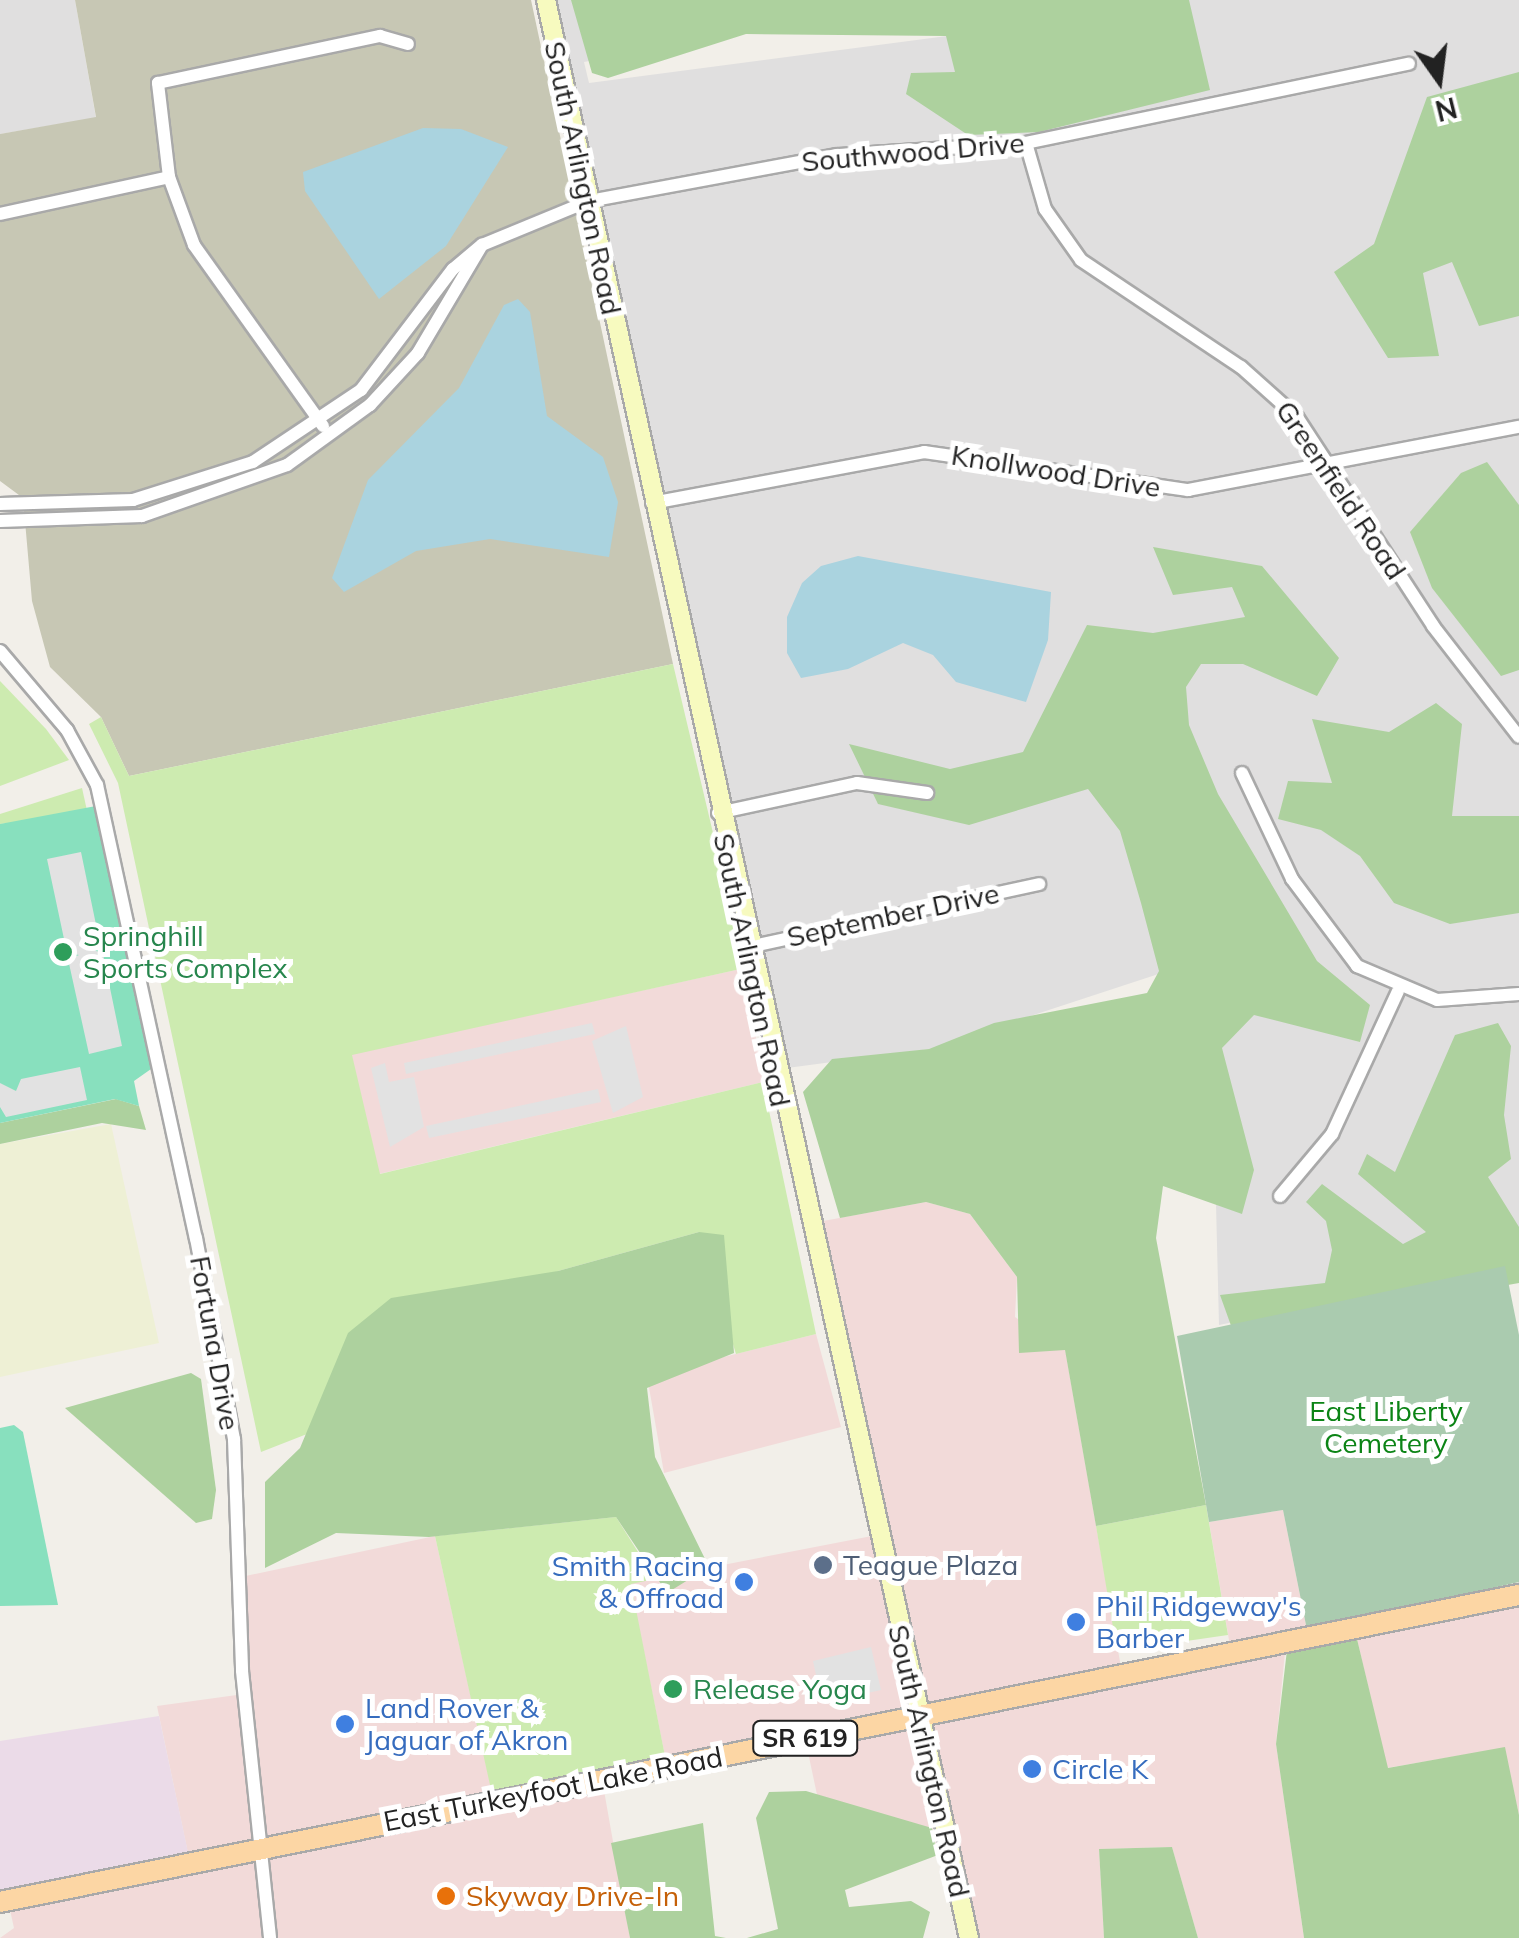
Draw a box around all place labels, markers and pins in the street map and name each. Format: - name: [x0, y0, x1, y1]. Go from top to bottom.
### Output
- place label: Springhill Sports Complex: [83, 919, 287, 985]
- marker: Springhill Sports Complex: [52, 941, 74, 963]
- place label: Teague Plaza: [843, 1548, 1018, 1582]
- place label: Smith Racing & Offroad: [552, 1549, 724, 1615]
- marker: Teague Plaza: [812, 1554, 834, 1576]
- marker: Smith Racing & Offroad: [733, 1571, 755, 1593]
- place label: Phil Ridgeway's Barber: [1096, 1589, 1302, 1655]
- marker: Phil Ridgeway's Barber: [1065, 1611, 1087, 1633]
- place label: Release Yoga: [693, 1672, 867, 1706]
- marker: Release Yoga: [662, 1678, 684, 1700]
- place label: Land Rover & Jaguar of Akron: [365, 1691, 568, 1757]
- marker: Land Rover & Jaguar of Akron: [334, 1713, 356, 1735]
- place label: Circle K: [1052, 1752, 1149, 1786]
- marker: Circle K: [1021, 1758, 1043, 1780]
- place label: Skyway Drive-In: [466, 1879, 679, 1913]
- marker: Skyway Drive-In: [435, 1885, 457, 1907]

